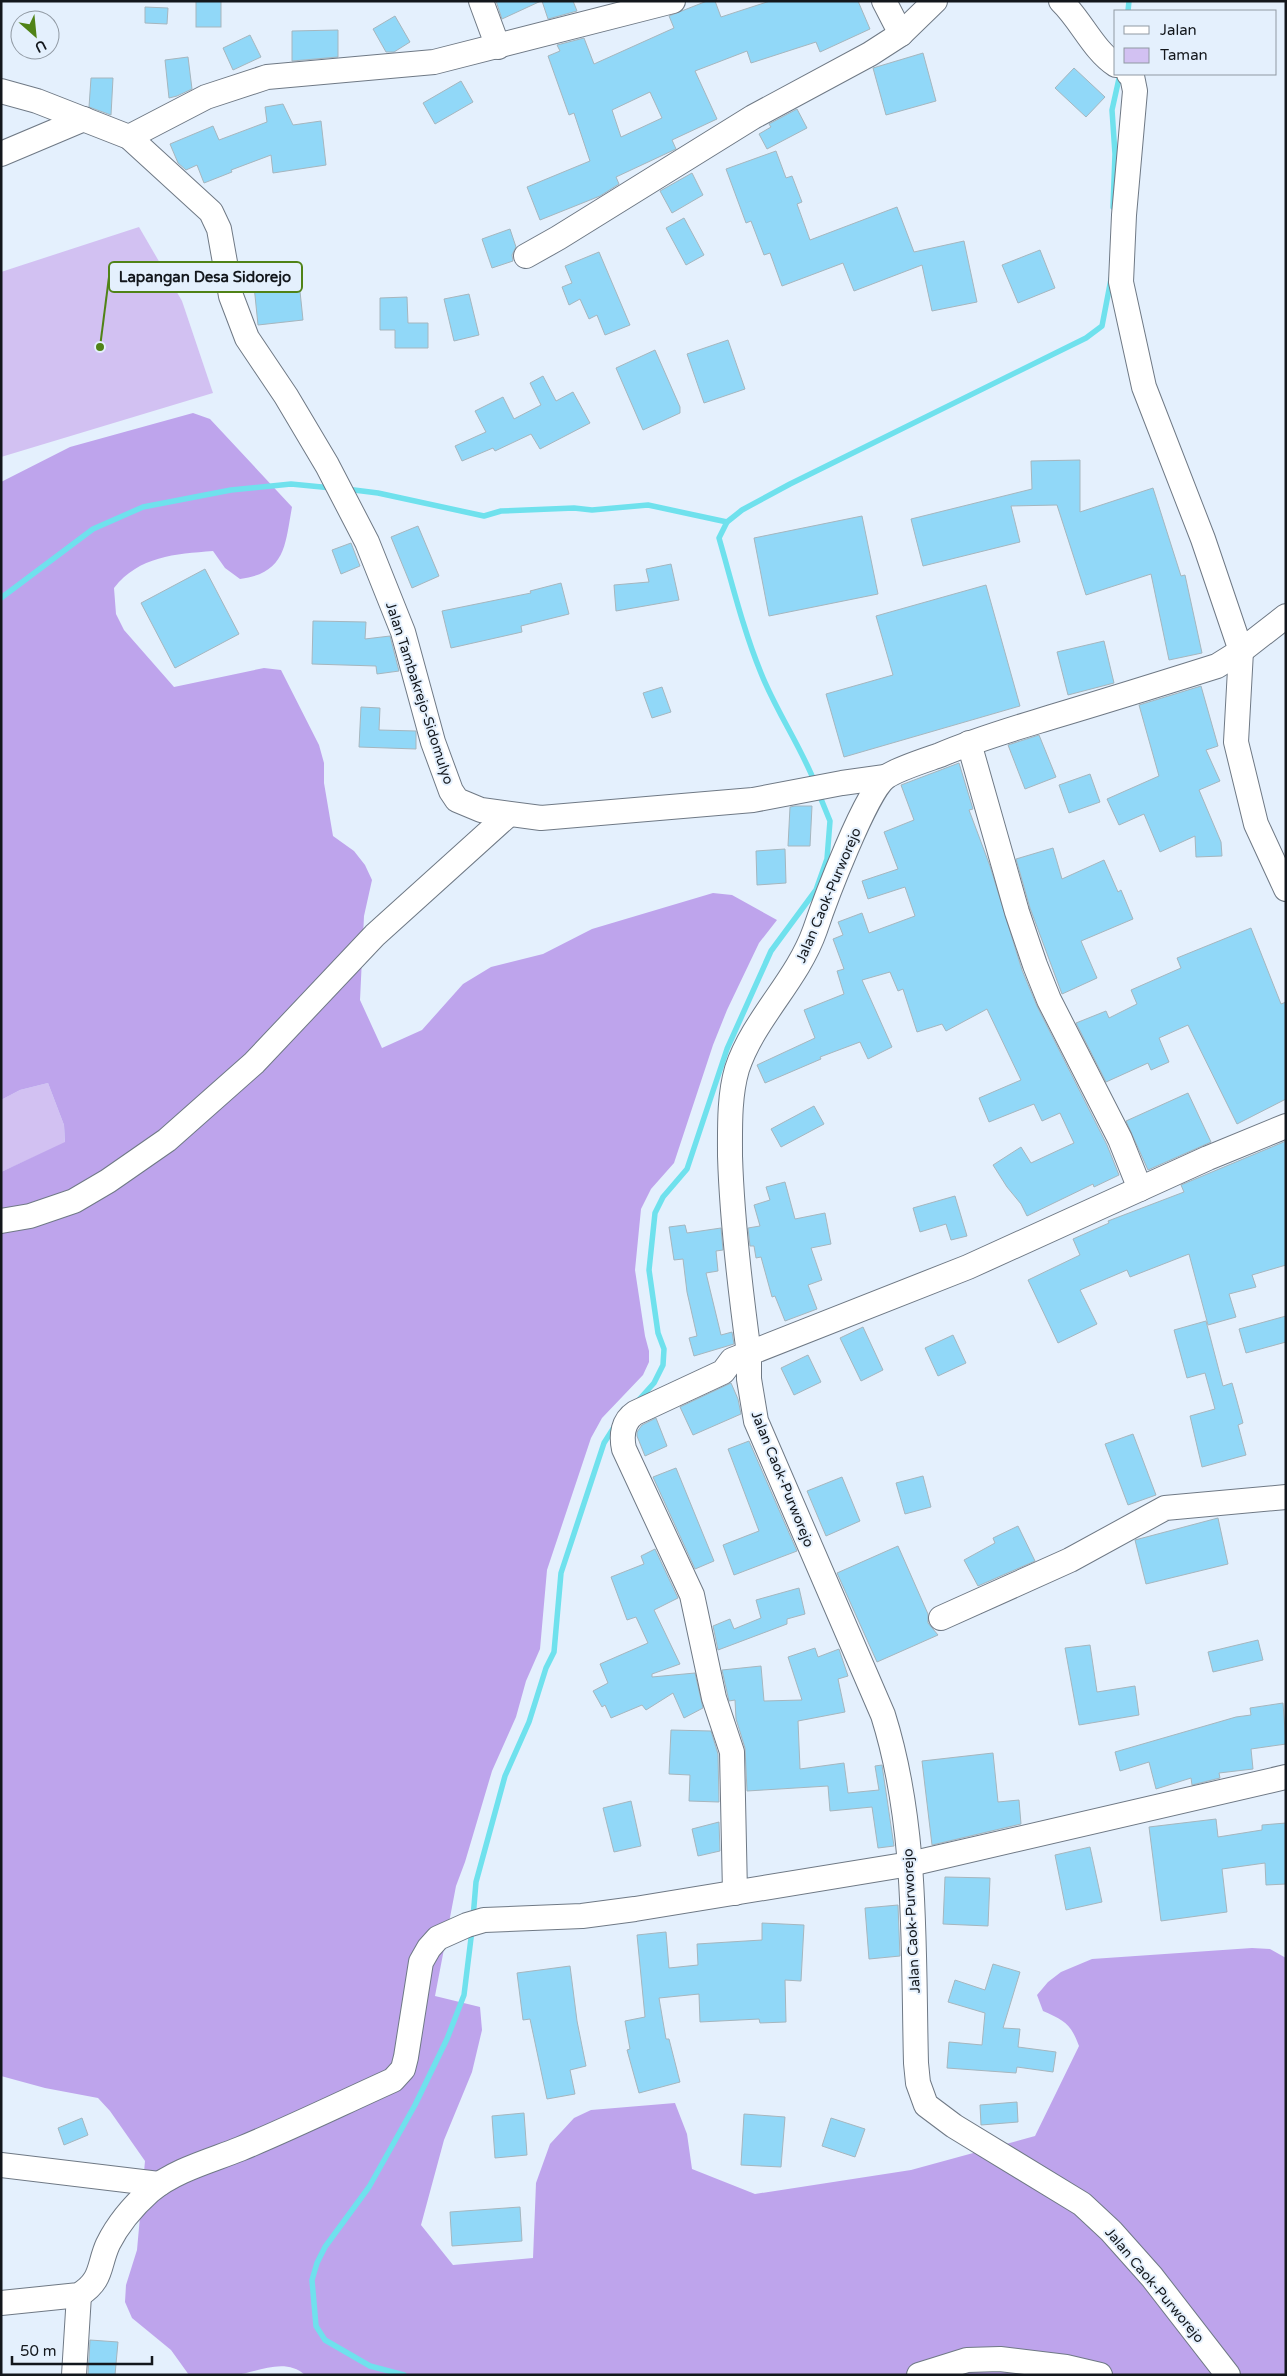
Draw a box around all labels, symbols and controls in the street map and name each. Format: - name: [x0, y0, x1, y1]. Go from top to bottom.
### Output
- north arrow: [10, 10, 60, 60]
- legend: [1114, 10, 1277, 75]
- text: Jalan: [1160, 21, 1197, 39]
- text: U: [32, 36, 49, 56]
- text: Taman: [1160, 46, 1208, 64]
- callout: Lapangan Desa Sidorejo: [109, 262, 302, 292]
- text: Lapangan Desa Sidorejo: [119, 268, 291, 287]
- street label: Jalan Tambakrejo-Sidomulyo: [382, 600, 457, 787]
- street label: Jalan Caok-Purworejo: [792, 825, 865, 965]
- street label: Jalan Caok-Purworejo: [747, 1409, 818, 1550]
- street label: Jalan Caok-Purworejo: [899, 1848, 924, 1994]
- street label: Jalan Caok-Purworejo: [1101, 2224, 1208, 2346]
- scale bar: [12, 2334, 152, 2366]
- text: 50 m: [20, 2342, 57, 2360]

